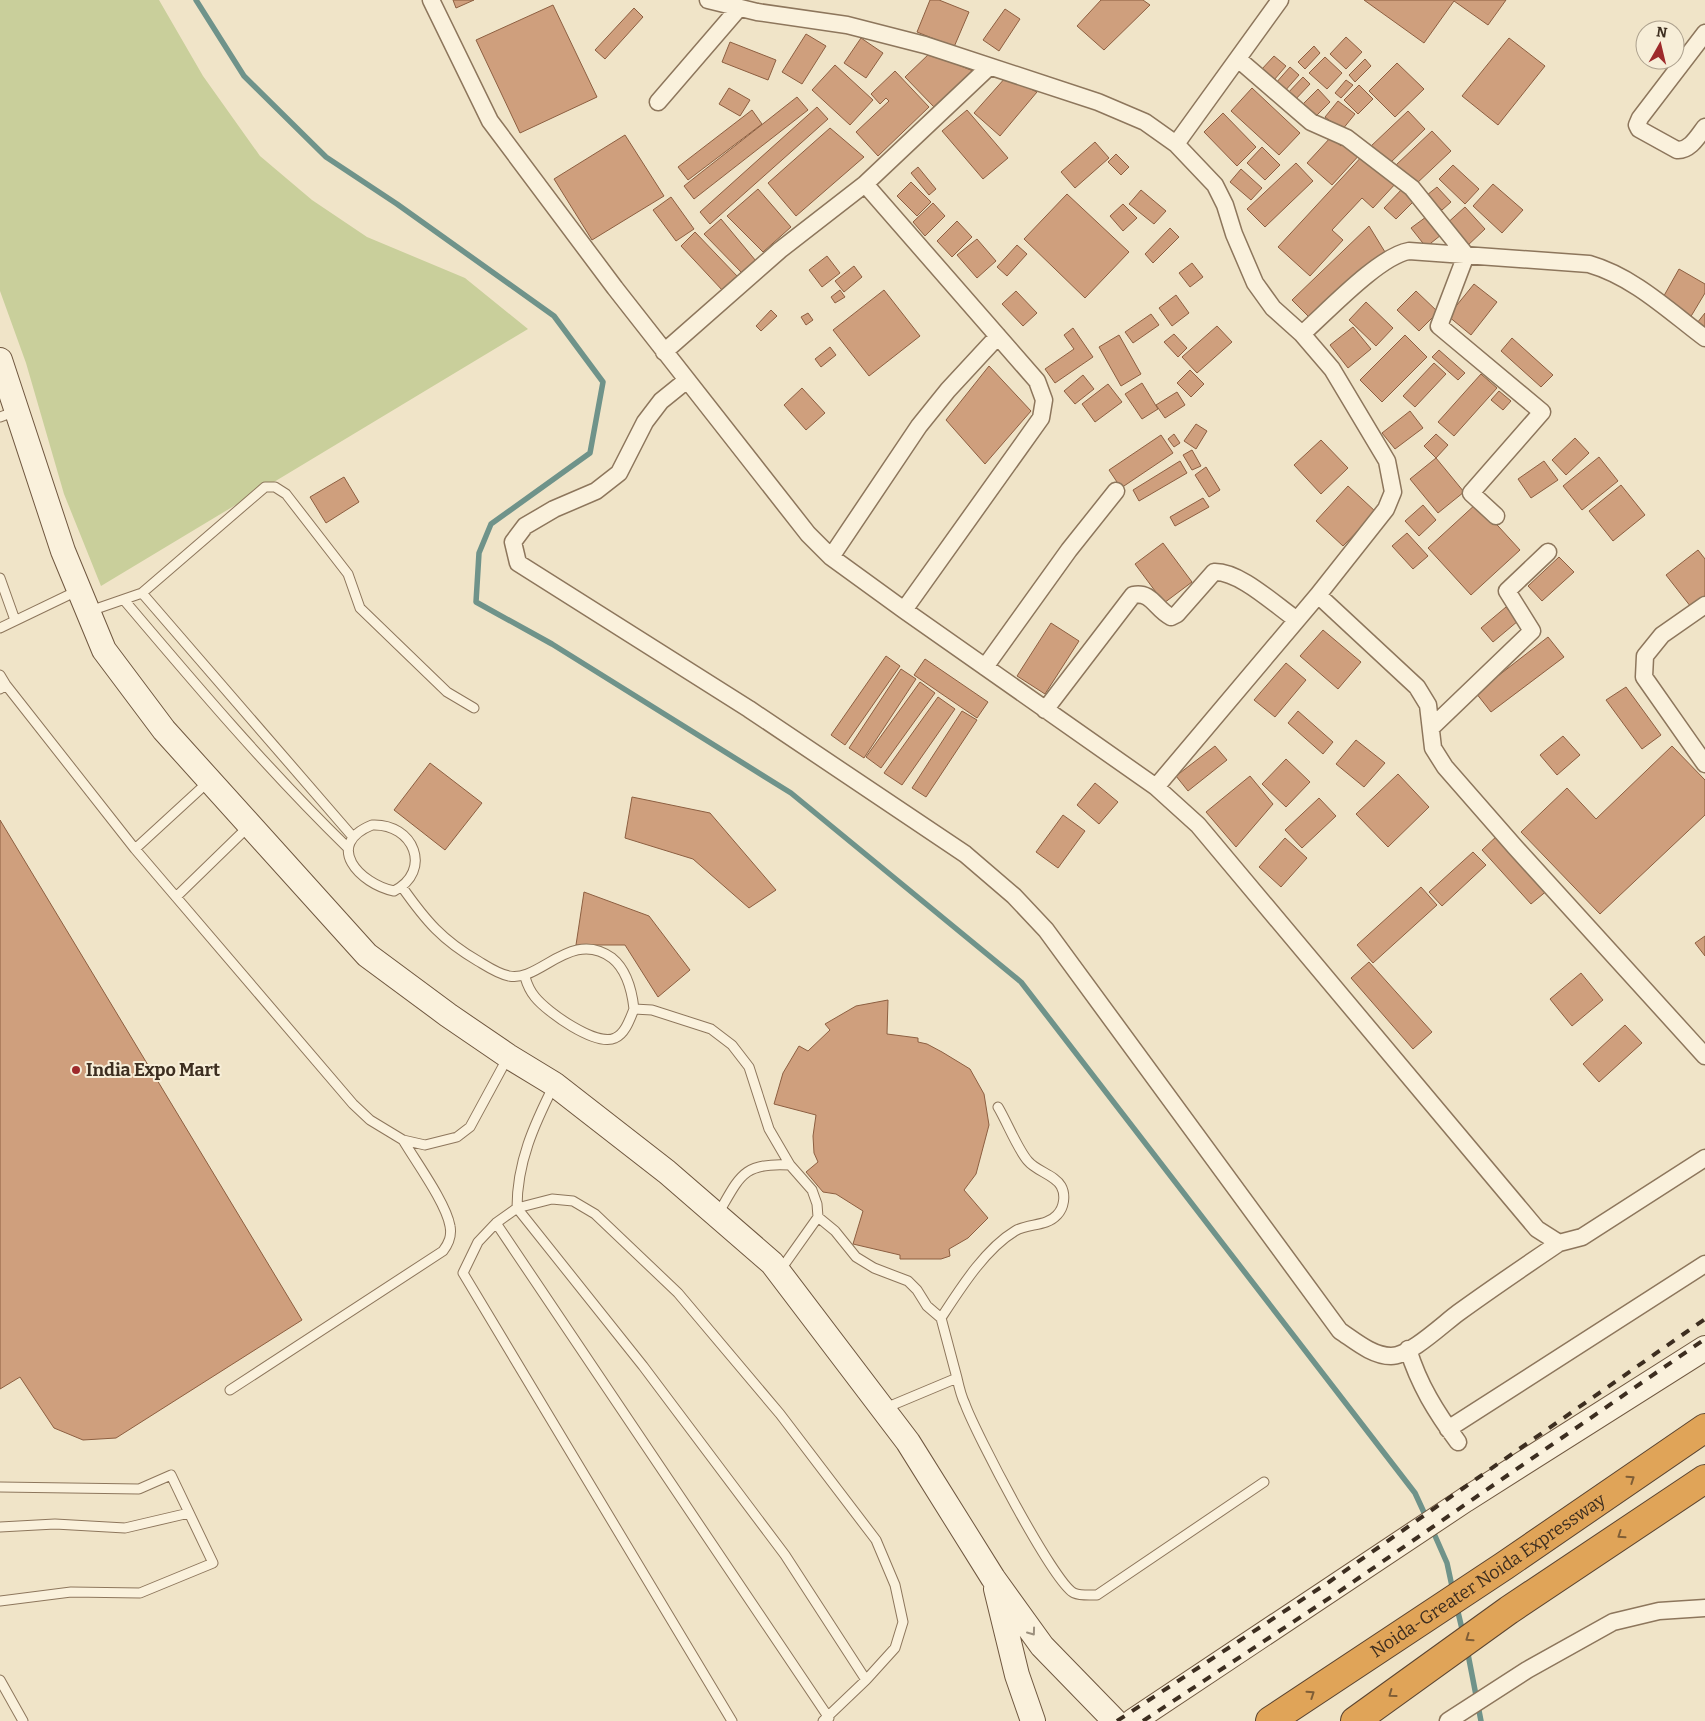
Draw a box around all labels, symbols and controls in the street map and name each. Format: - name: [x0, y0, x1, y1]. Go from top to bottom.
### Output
- north arrow: [1635, 20, 1685, 70]
- text: N: [1655, 23, 1668, 42]
- place label: India Expo Mart: [86, 1059, 220, 1081]
- marker: India Expo Mart: [70, 1064, 82, 1076]
- one-way arrow: [1626, 1475, 1635, 1485]
- street label: Noida-Greater Noida Expressway: [1366, 1488, 1610, 1662]
- one-way arrow: [1617, 1529, 1626, 1539]
- one-way arrow: [1026, 1626, 1035, 1636]
- one-way arrow: [1465, 1632, 1475, 1641]
- one-way arrow: [1388, 1688, 1398, 1697]
- one-way arrow: [1305, 1691, 1314, 1700]

